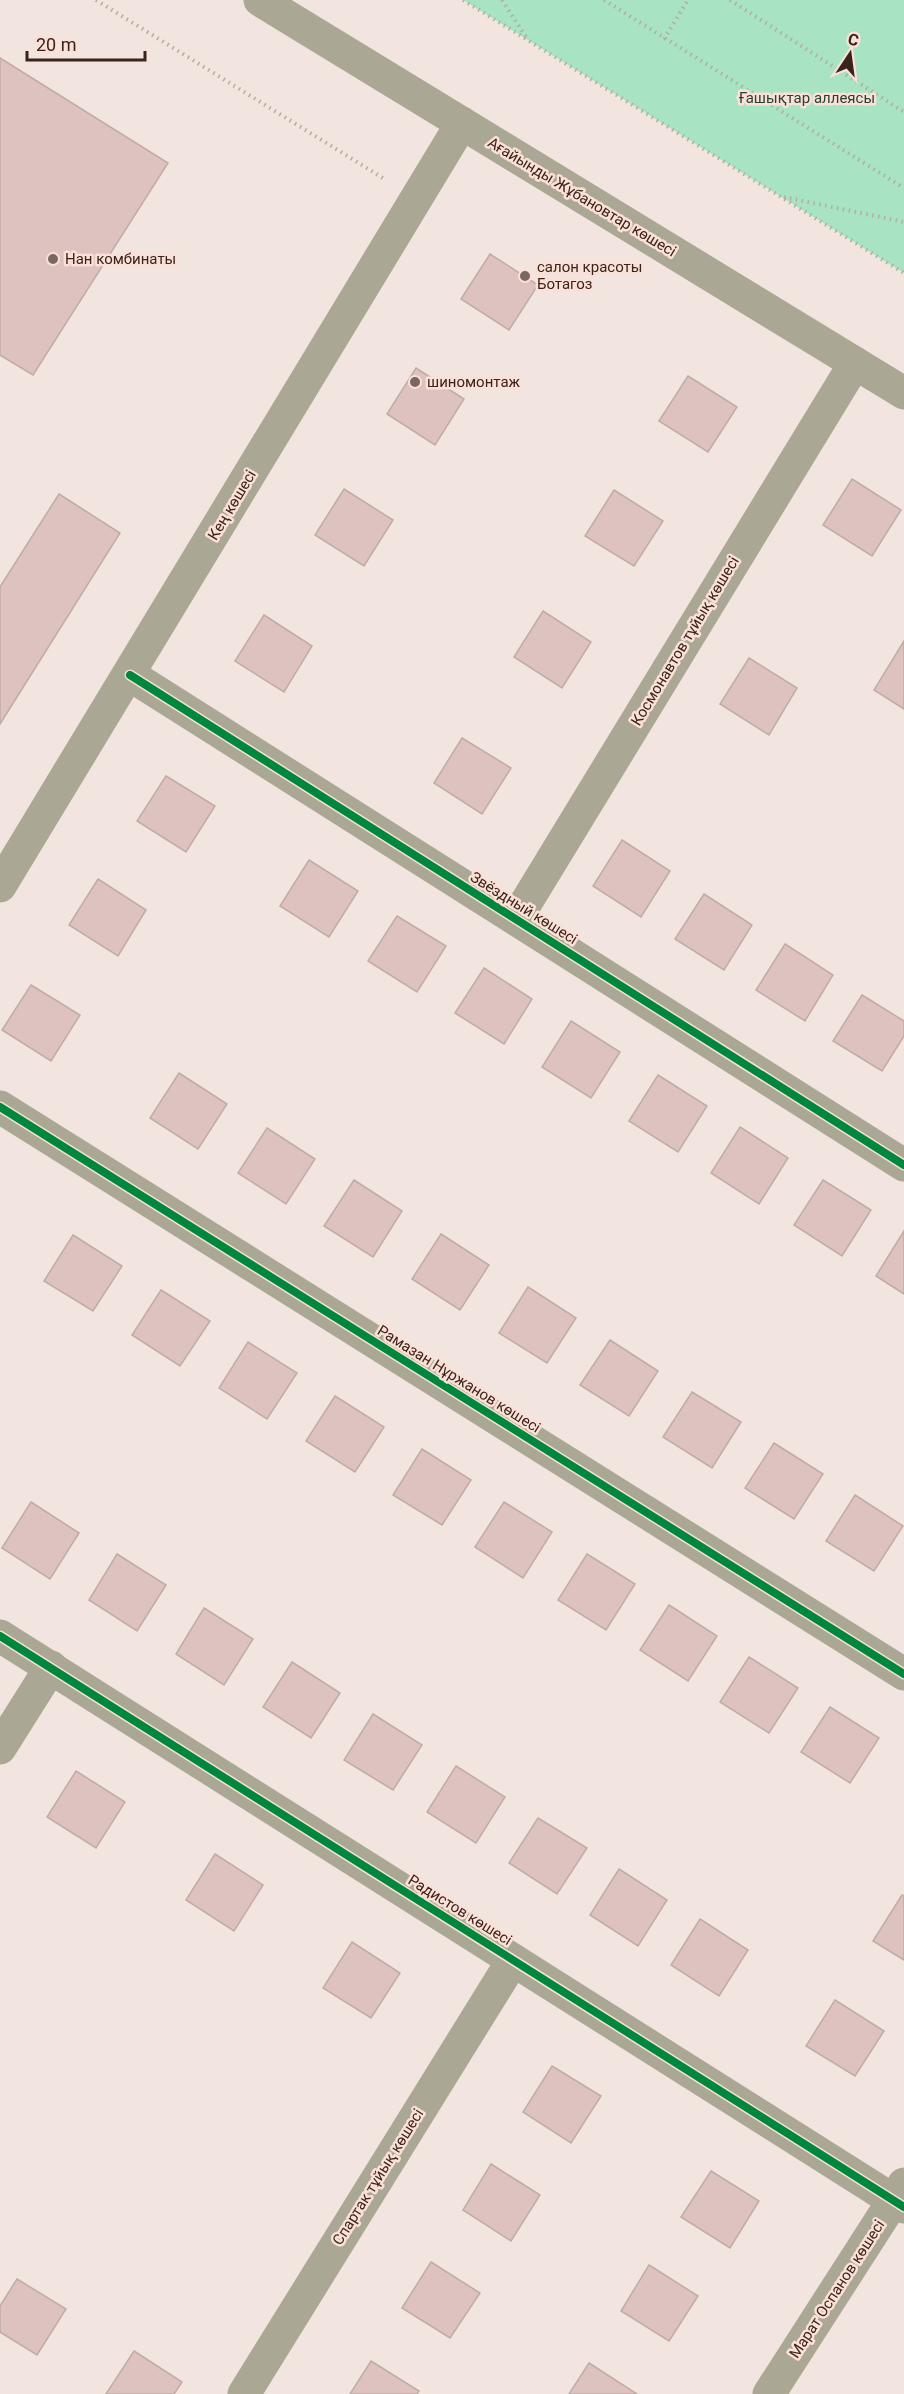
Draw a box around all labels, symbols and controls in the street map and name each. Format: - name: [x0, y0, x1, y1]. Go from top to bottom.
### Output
- scale bar: [27, 24, 146, 62]
- north arrow: [820, 24, 880, 84]
- text: С: [846, 29, 860, 50]
- text: 20 m: [36, 34, 76, 55]
- park label: Ғашықтар аллеясы: [739, 89, 875, 107]
- street label: Ағайынды Жұбановтар көшесі: [485, 134, 679, 260]
- place label: Нан комбинаты: [65, 250, 176, 268]
- marker: Нан комбинаты: [46, 252, 60, 266]
- place label: салон красоты Ботагоз: [537, 258, 642, 293]
- marker: салон красоты Ботагоз: [518, 269, 532, 283]
- place label: шиномонтаж: [427, 373, 521, 391]
- marker: шиномонтаж: [408, 375, 422, 389]
- street label: Кең көшесі: [204, 467, 260, 543]
- street label: Космонавтов тұйық көшесі: [627, 553, 743, 729]
- street label: Звёздный көшесі: [467, 868, 581, 948]
- street label: Рамазан Нұржанов көшесі: [374, 1321, 544, 1437]
- street label: Радистов көшесі: [405, 1871, 515, 1949]
- street label: Спартак тұйық көшесі: [329, 2106, 427, 2248]
- street label: Марат Оспанов көшесі: [786, 2216, 888, 2362]

